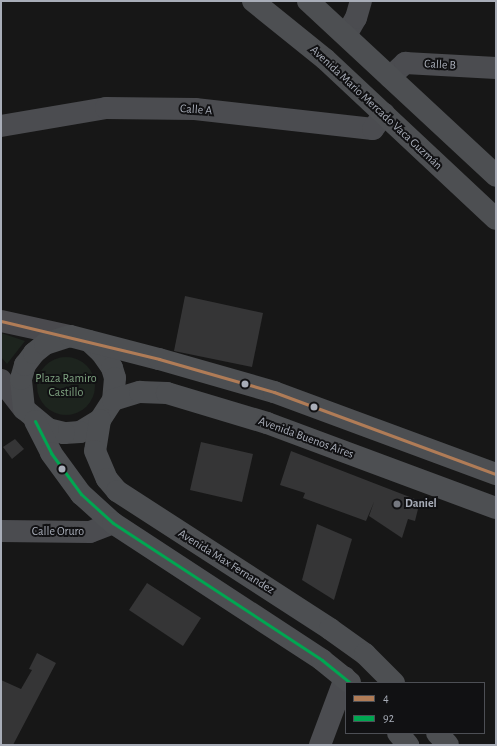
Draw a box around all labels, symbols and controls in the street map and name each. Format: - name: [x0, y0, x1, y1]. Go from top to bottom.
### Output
- street label: Avenida Mario Mercado Vaca Guzmán: [307, 43, 445, 173]
- street label: Calle B: [424, 57, 456, 73]
- street label: Calle A: [179, 102, 213, 118]
- park label: Plaza Ramiro Castillo: [35, 372, 97, 400]
- unlabelled marker: [240, 379, 250, 389]
- unlabelled marker: [309, 402, 319, 412]
- street label: Avenida Buenos Aires: [256, 414, 356, 462]
- unlabelled marker: [57, 464, 67, 474]
- place label: Daniel: [405, 497, 437, 511]
- marker: Daniel: [392, 499, 402, 509]
- street label: Calle Oruro: [32, 525, 84, 539]
- street label: Avenida Max Fernandez: [175, 527, 277, 597]
- legend: [345, 682, 485, 734]
- text: 4: [383, 692, 389, 704]
- text: 92: [383, 712, 394, 724]

